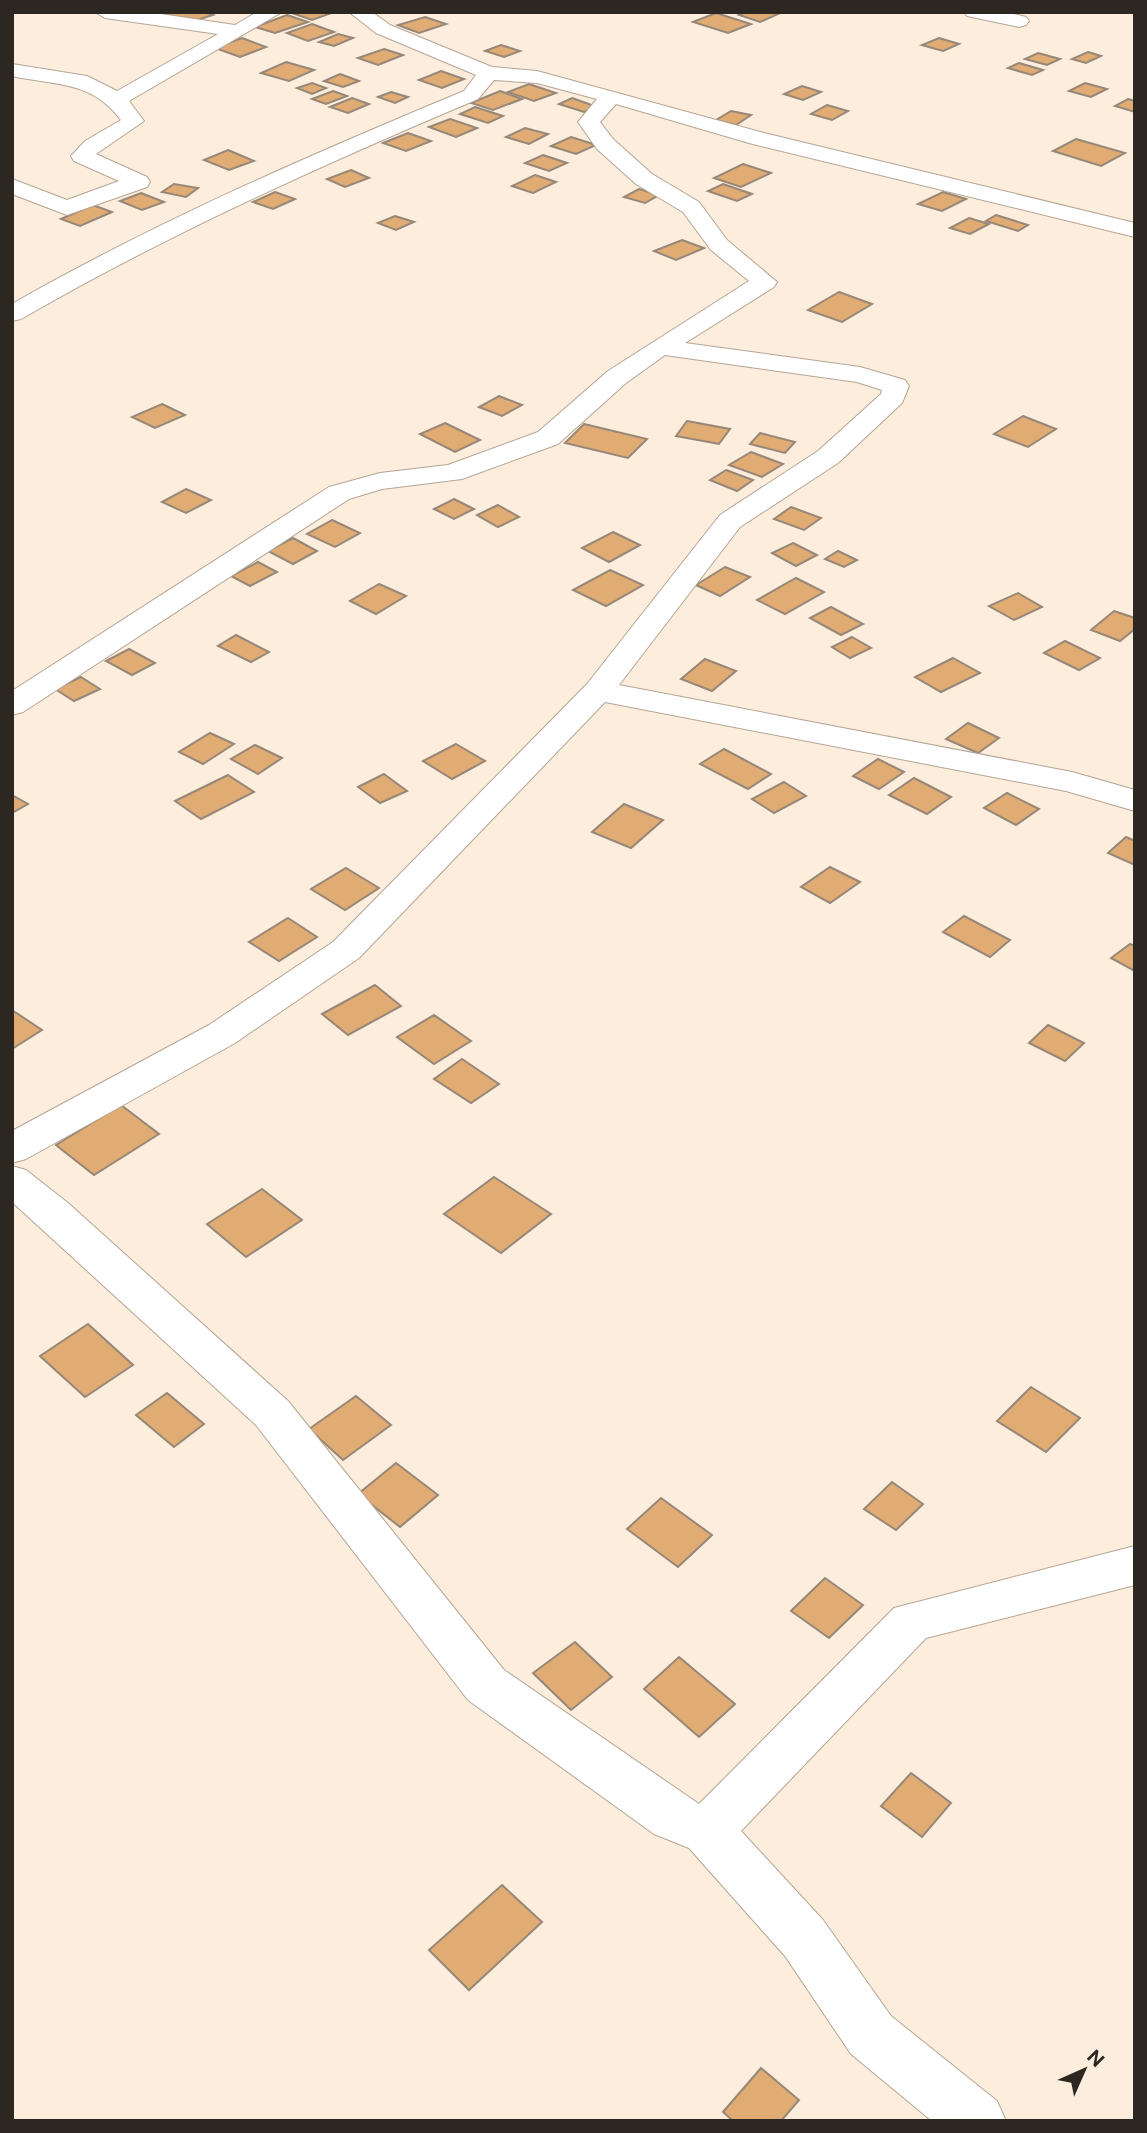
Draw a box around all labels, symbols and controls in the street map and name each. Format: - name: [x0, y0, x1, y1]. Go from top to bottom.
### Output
- north arrow: [1049, 2035, 1119, 2105]
- text: N: [1083, 2045, 1109, 2071]

